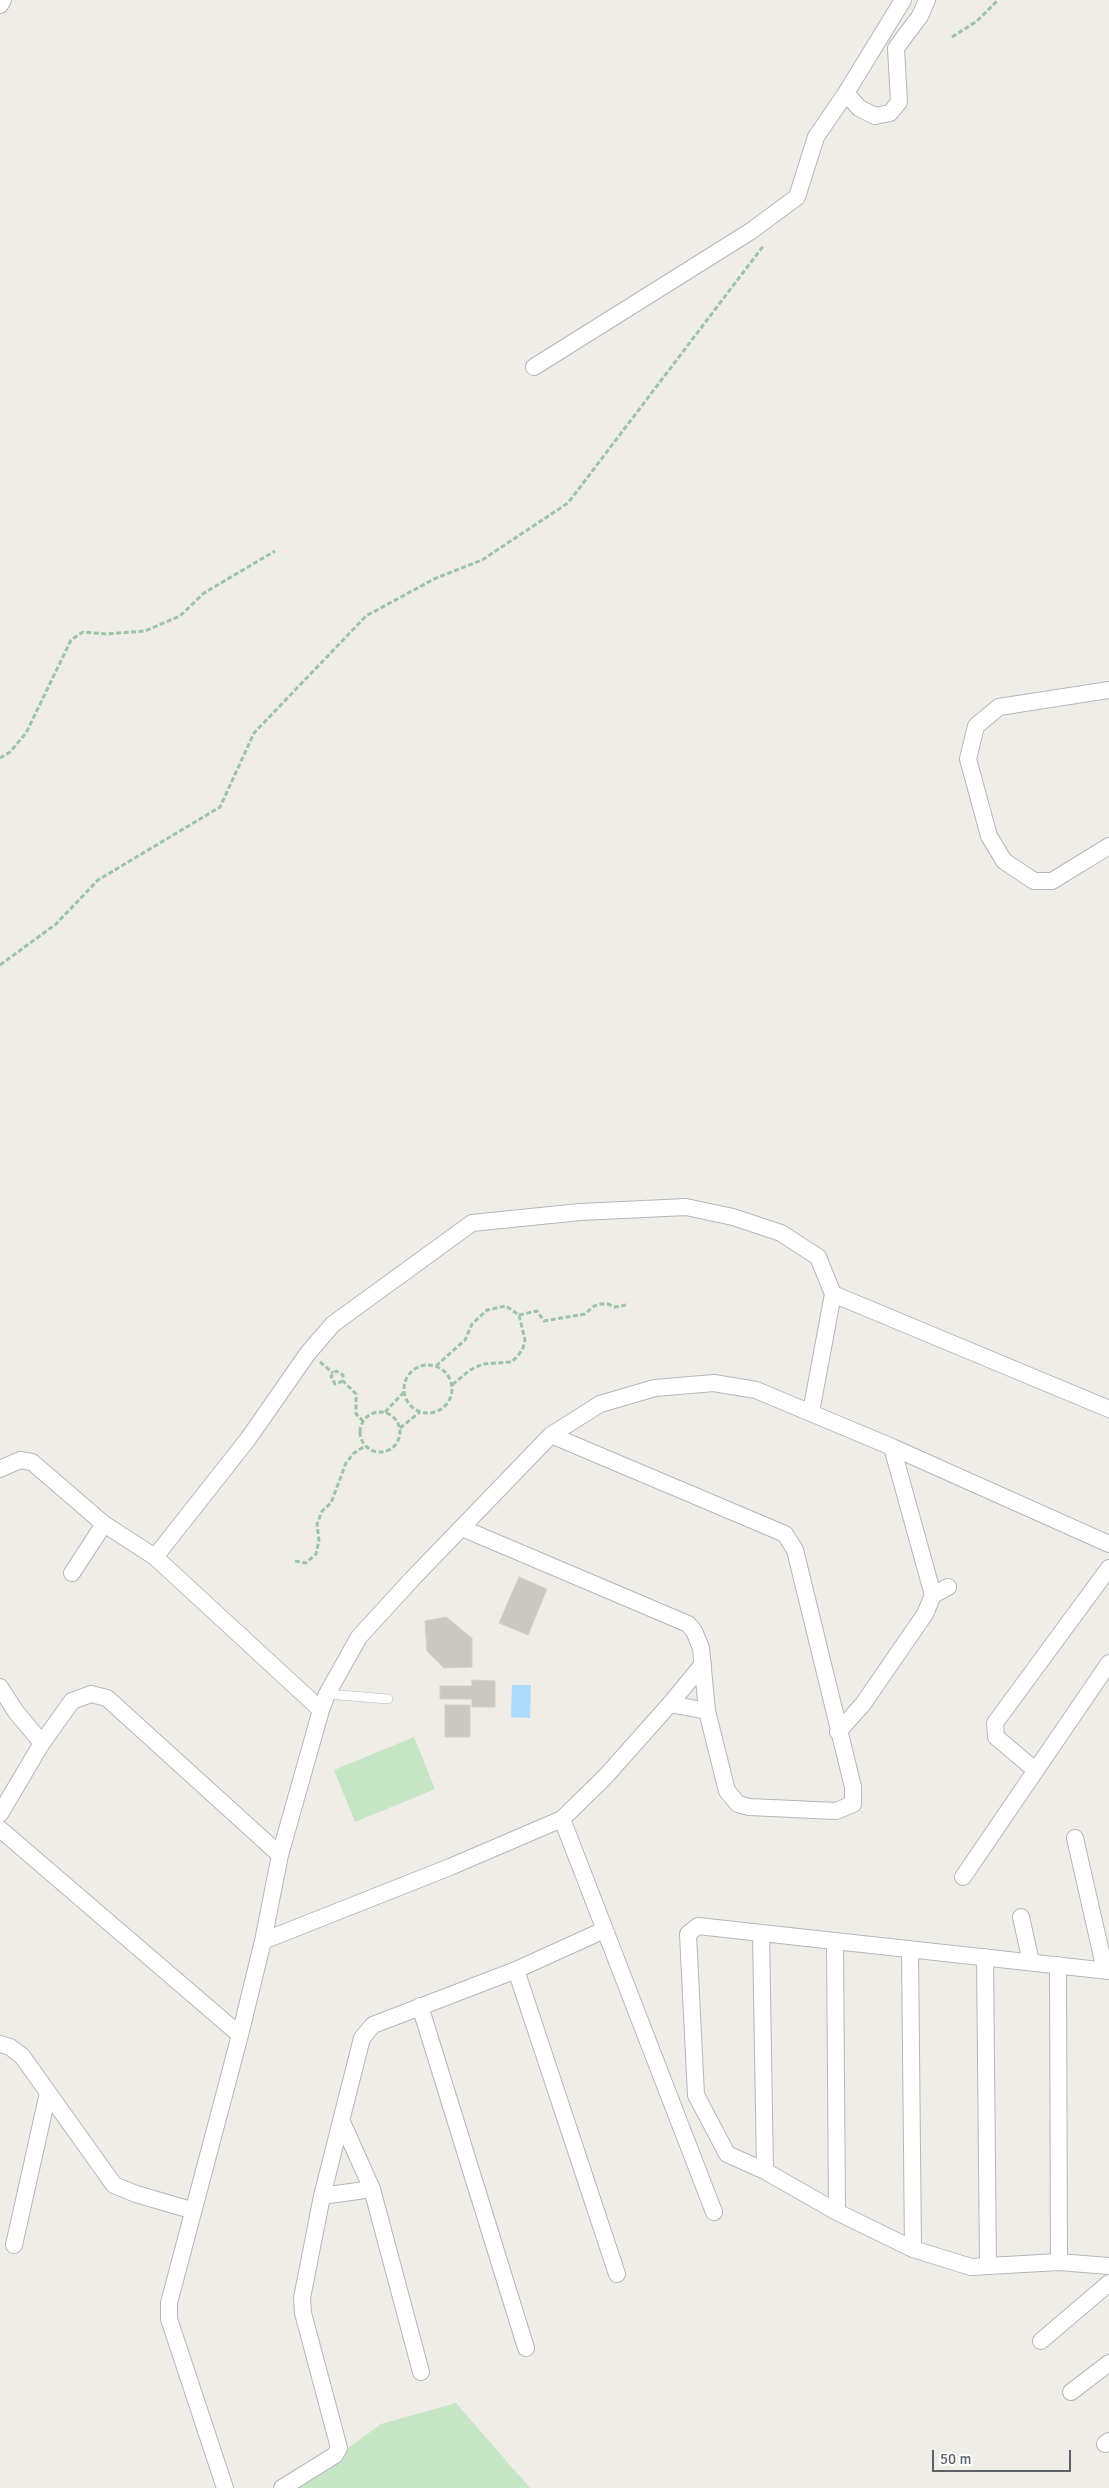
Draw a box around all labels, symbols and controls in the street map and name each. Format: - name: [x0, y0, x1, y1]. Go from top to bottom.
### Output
- scale bar: [934, 2440, 1073, 2472]
- text: 50 m: [940, 2450, 971, 2468]

